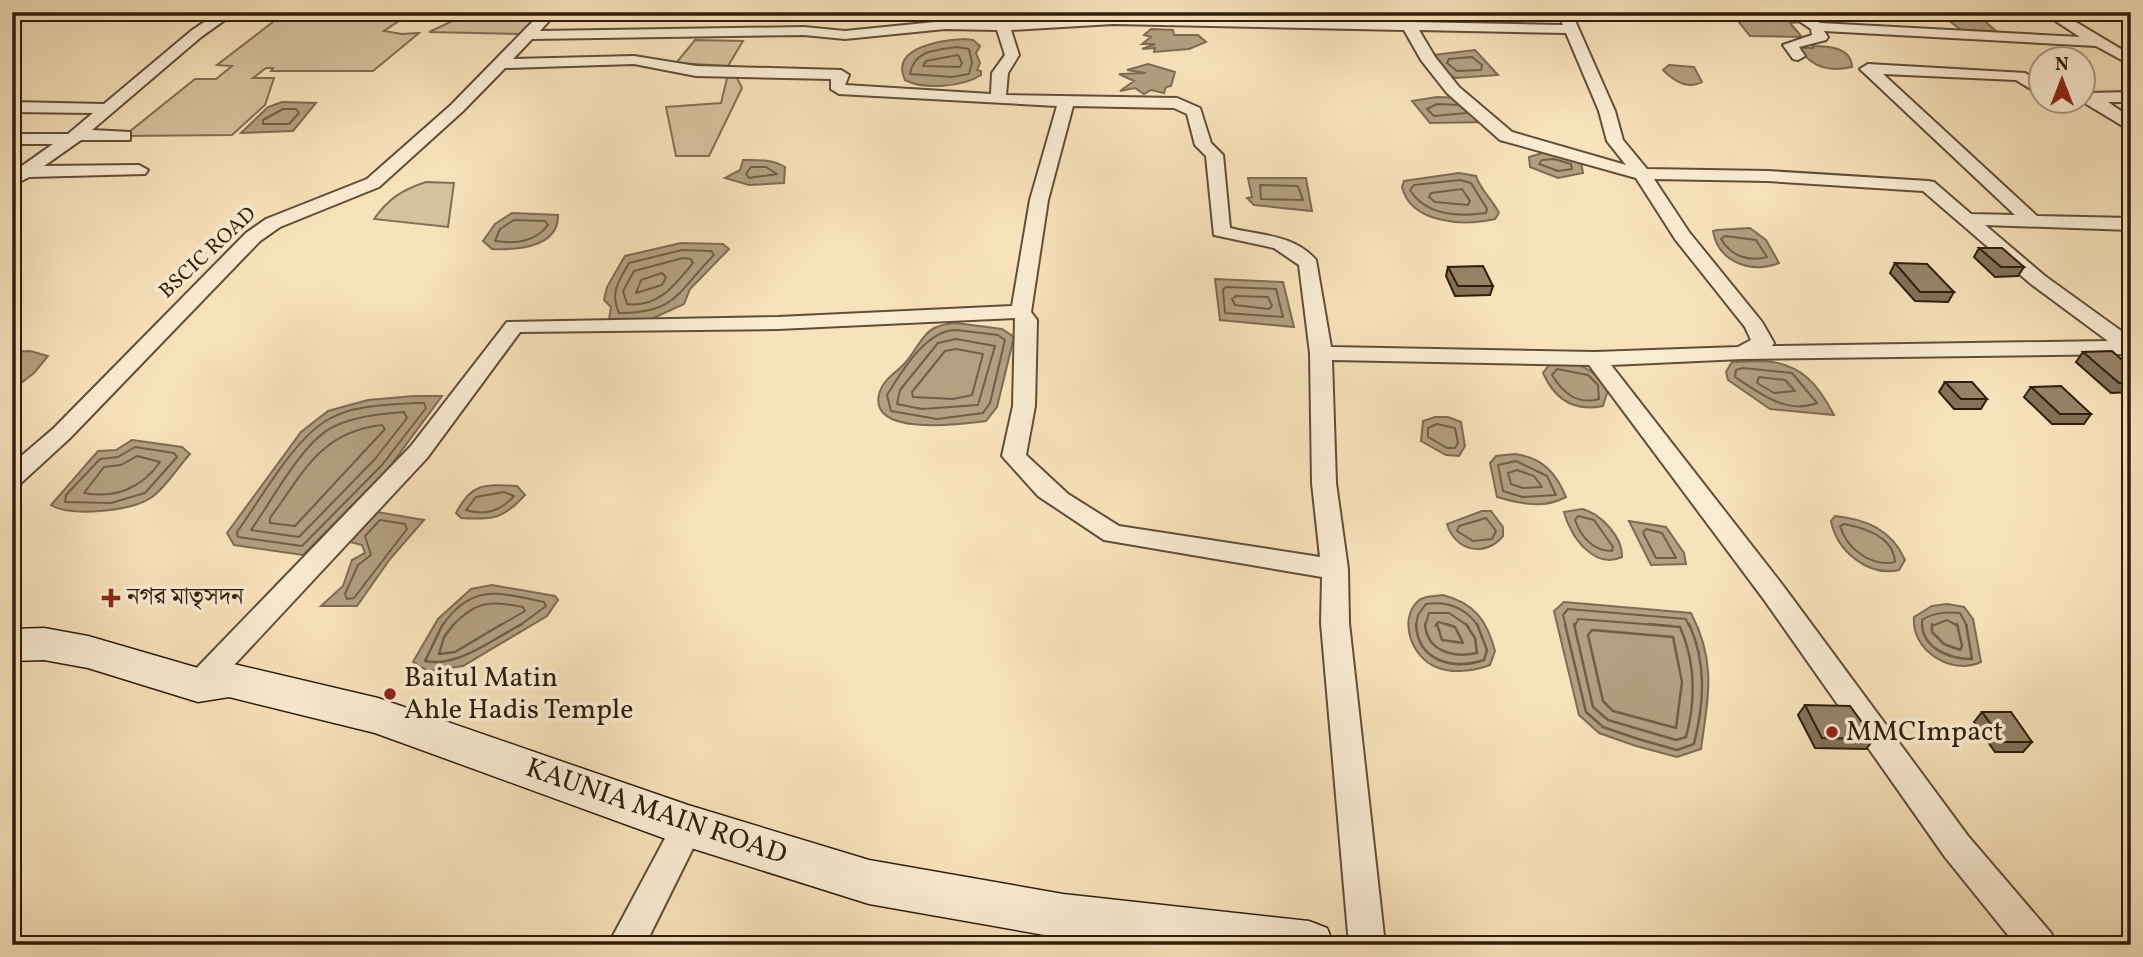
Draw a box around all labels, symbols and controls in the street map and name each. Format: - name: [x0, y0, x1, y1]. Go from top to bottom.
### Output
- north arrow: [2028, 46, 2098, 116]
- text: N: [2055, 52, 2069, 78]
- street label: BSCIC ROAD: [153, 200, 263, 306]
- place label: নগর মাতৃসদন: [126, 581, 245, 615]
- marker: নগর মাতৃসদন: [101, 588, 121, 608]
- place label: Baitul Matin Ahle Hadis Temple: [404, 659, 634, 730]
- marker: Baitul Matin Ahle Hadis Temple: [382, 686, 398, 702]
- place label: MMCImpact: [1846, 713, 2003, 752]
- marker: MMCImpact: [1824, 724, 1840, 740]
- street label: KAUNIA MAIN ROAD: [520, 749, 792, 875]

